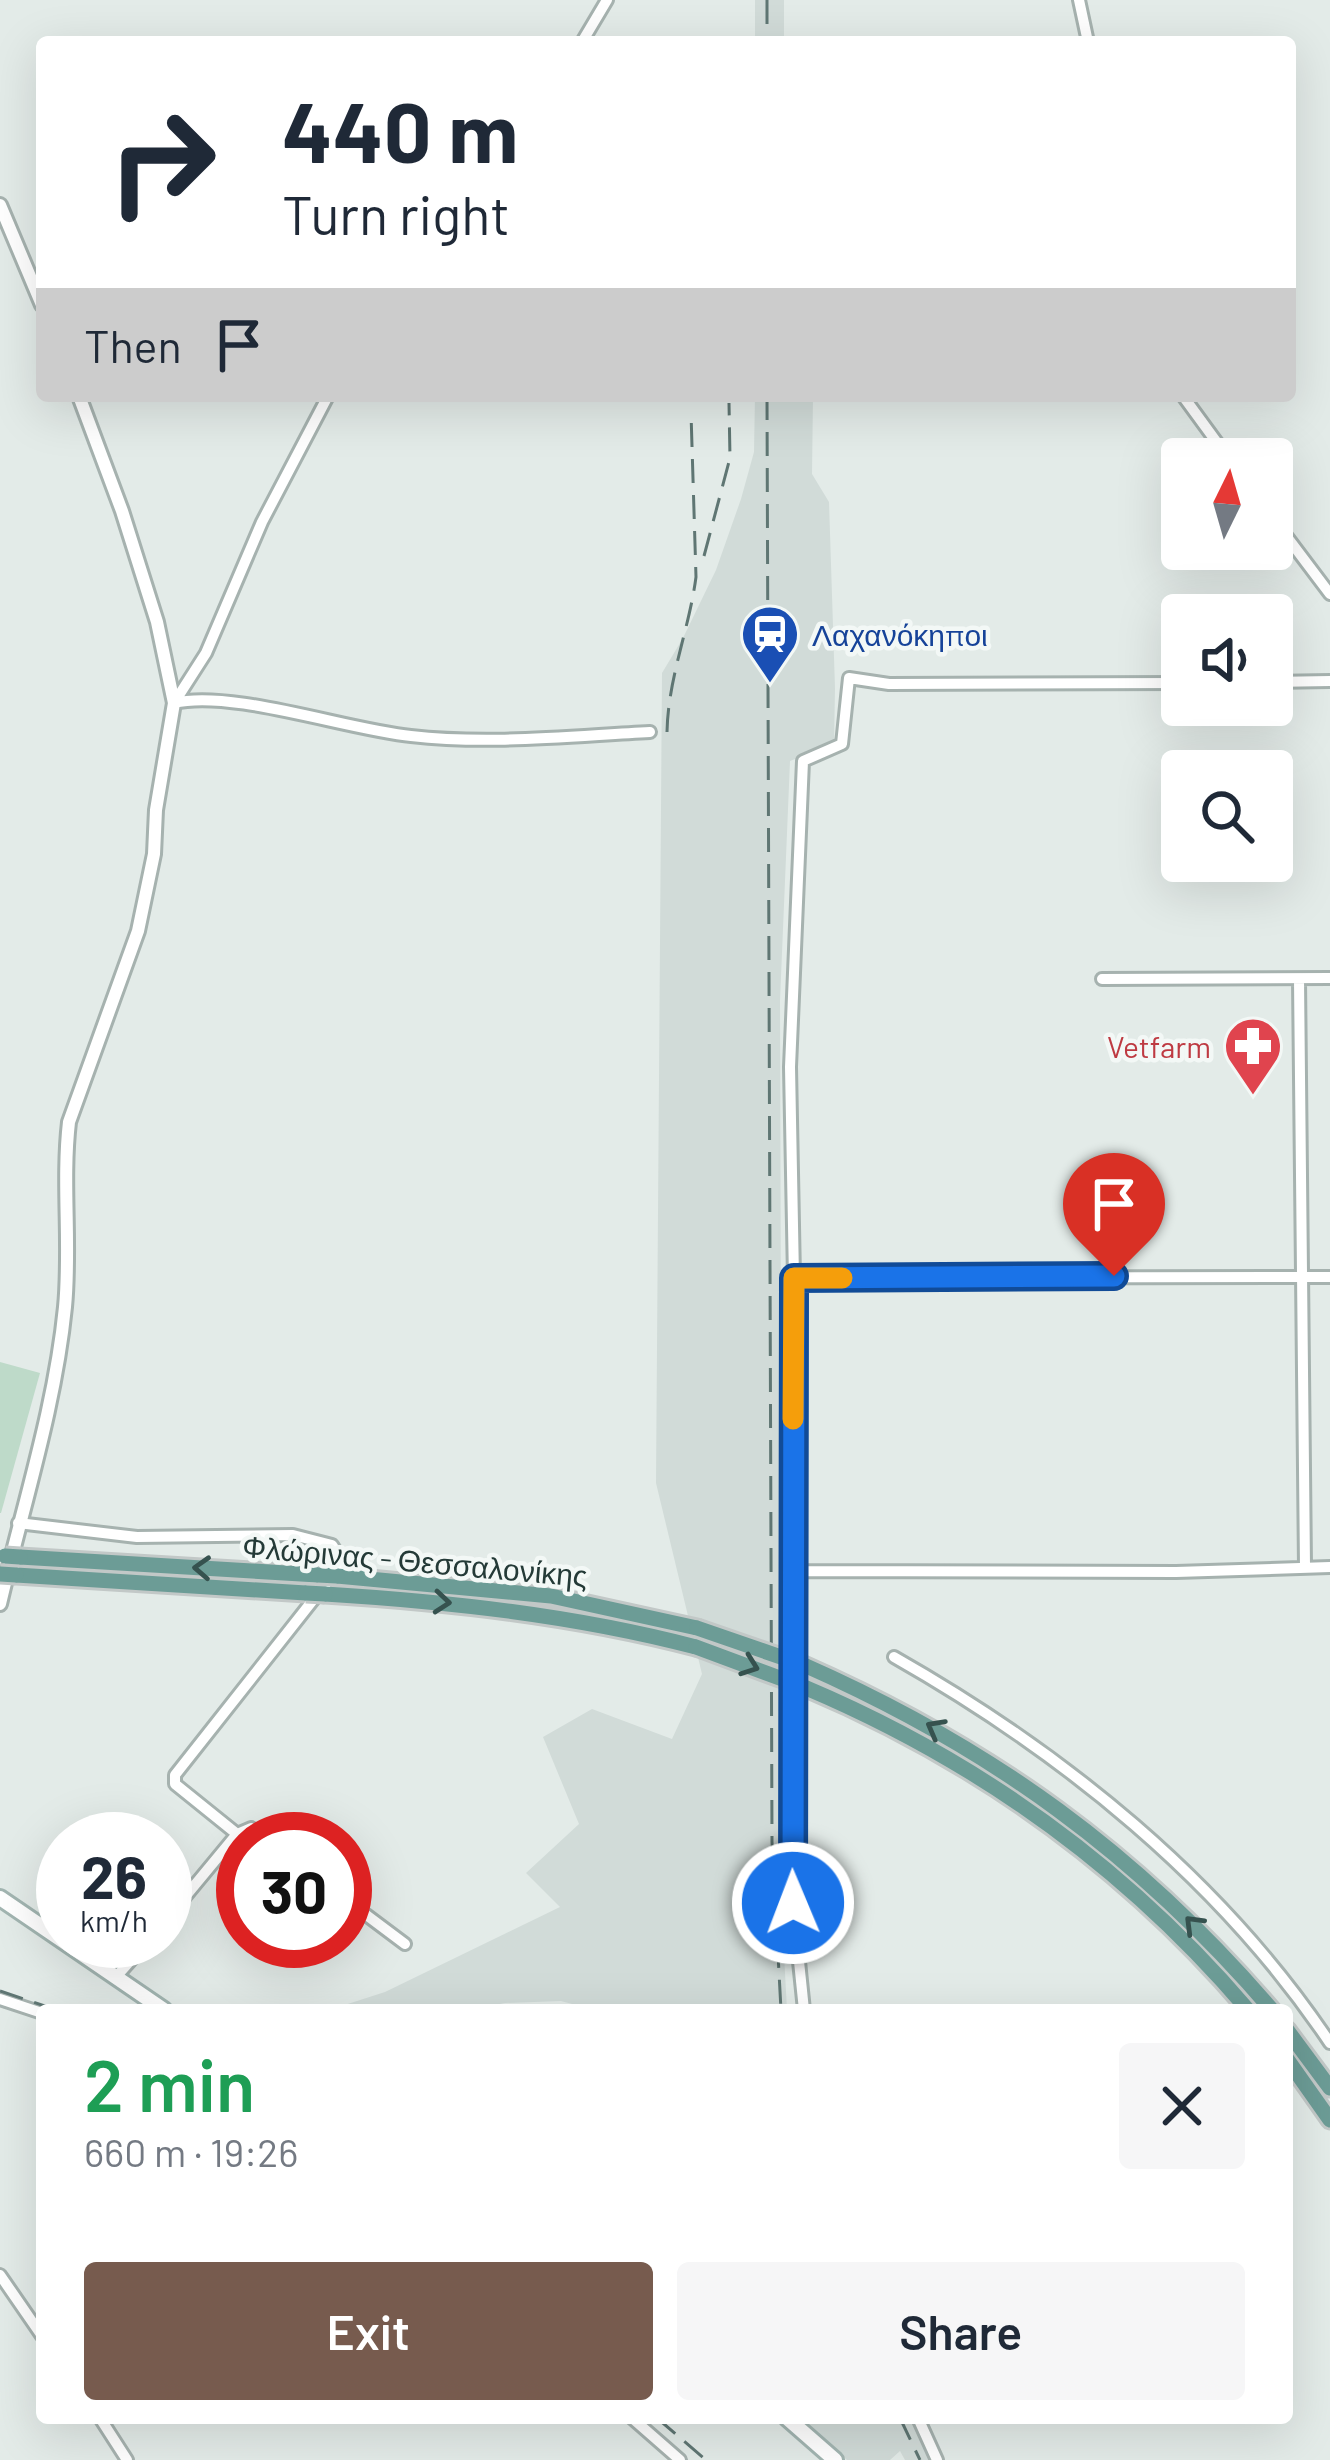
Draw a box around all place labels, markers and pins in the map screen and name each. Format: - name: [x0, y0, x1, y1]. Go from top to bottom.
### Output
- station icon: Λαχανόκηποι: [739, 603, 801, 685]
- place label: Λαχανόκηποι: [812, 616, 988, 652]
- pharmacy icon: Vetfarm: [1222, 1015, 1284, 1097]
- place label: Vetfarm: [1107, 1028, 1211, 1064]
- pin: [1063, 1153, 1165, 1276]

